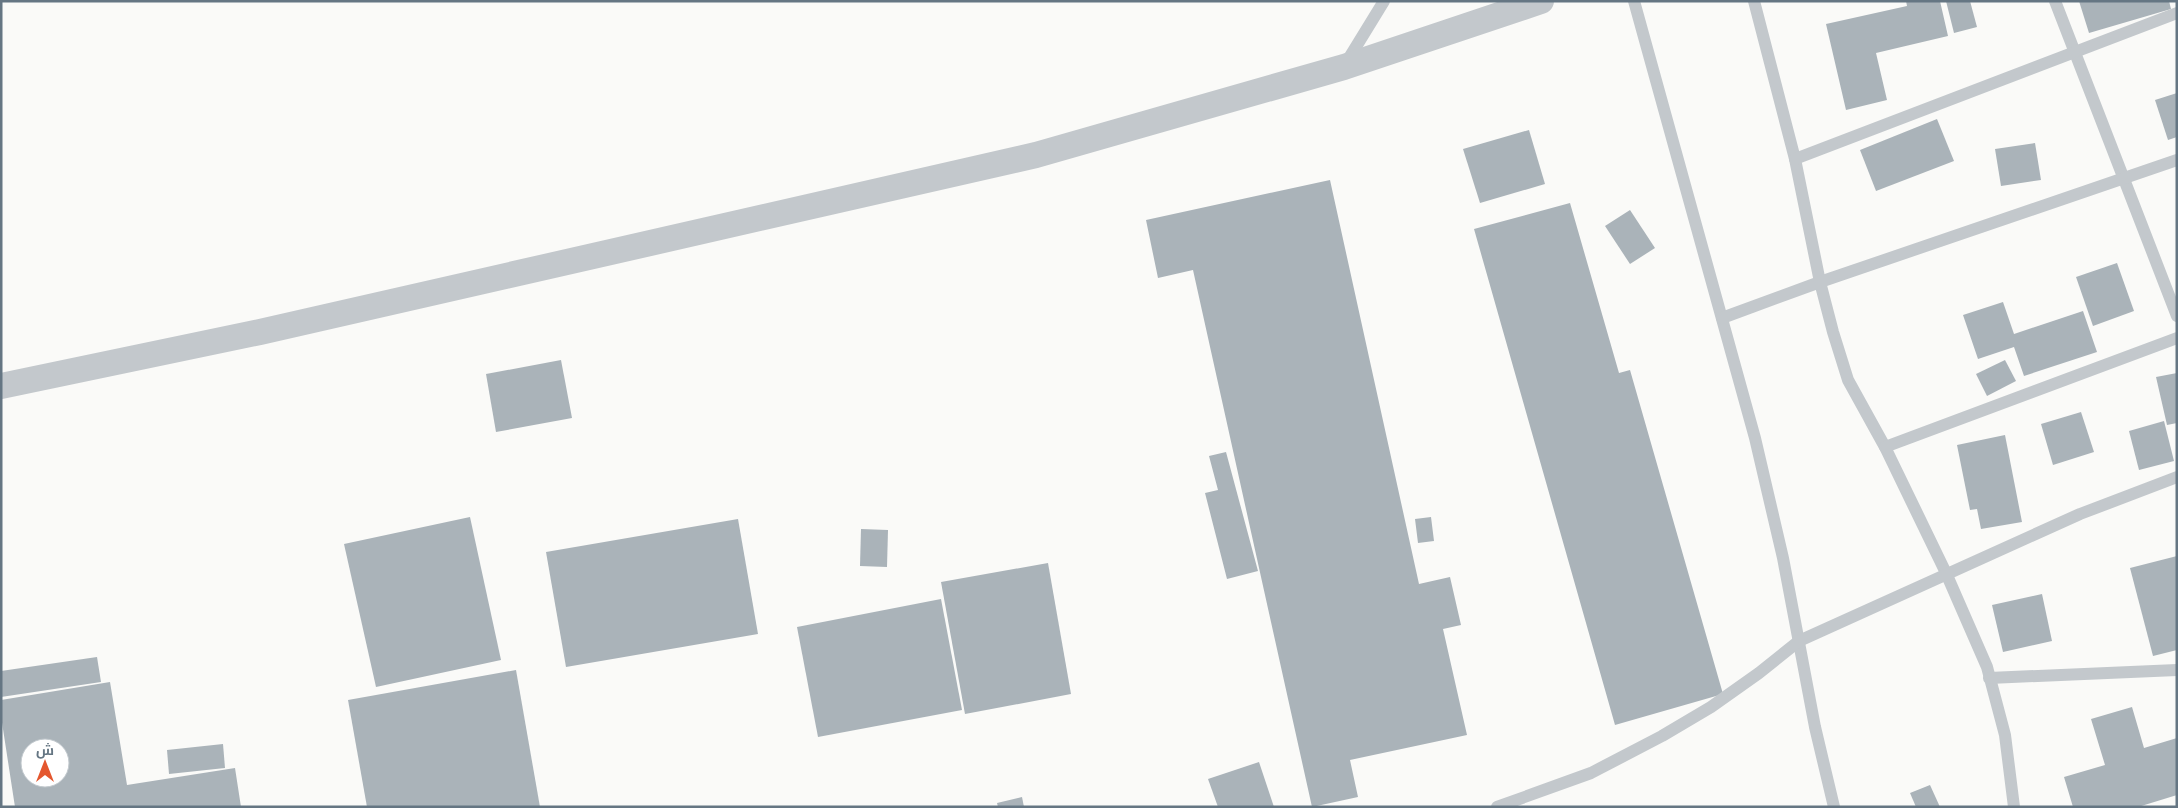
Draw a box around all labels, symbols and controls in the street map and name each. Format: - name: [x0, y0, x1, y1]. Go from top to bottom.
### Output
- north arrow: [20, 738, 70, 788]
- text: ش: [36, 742, 54, 759]

